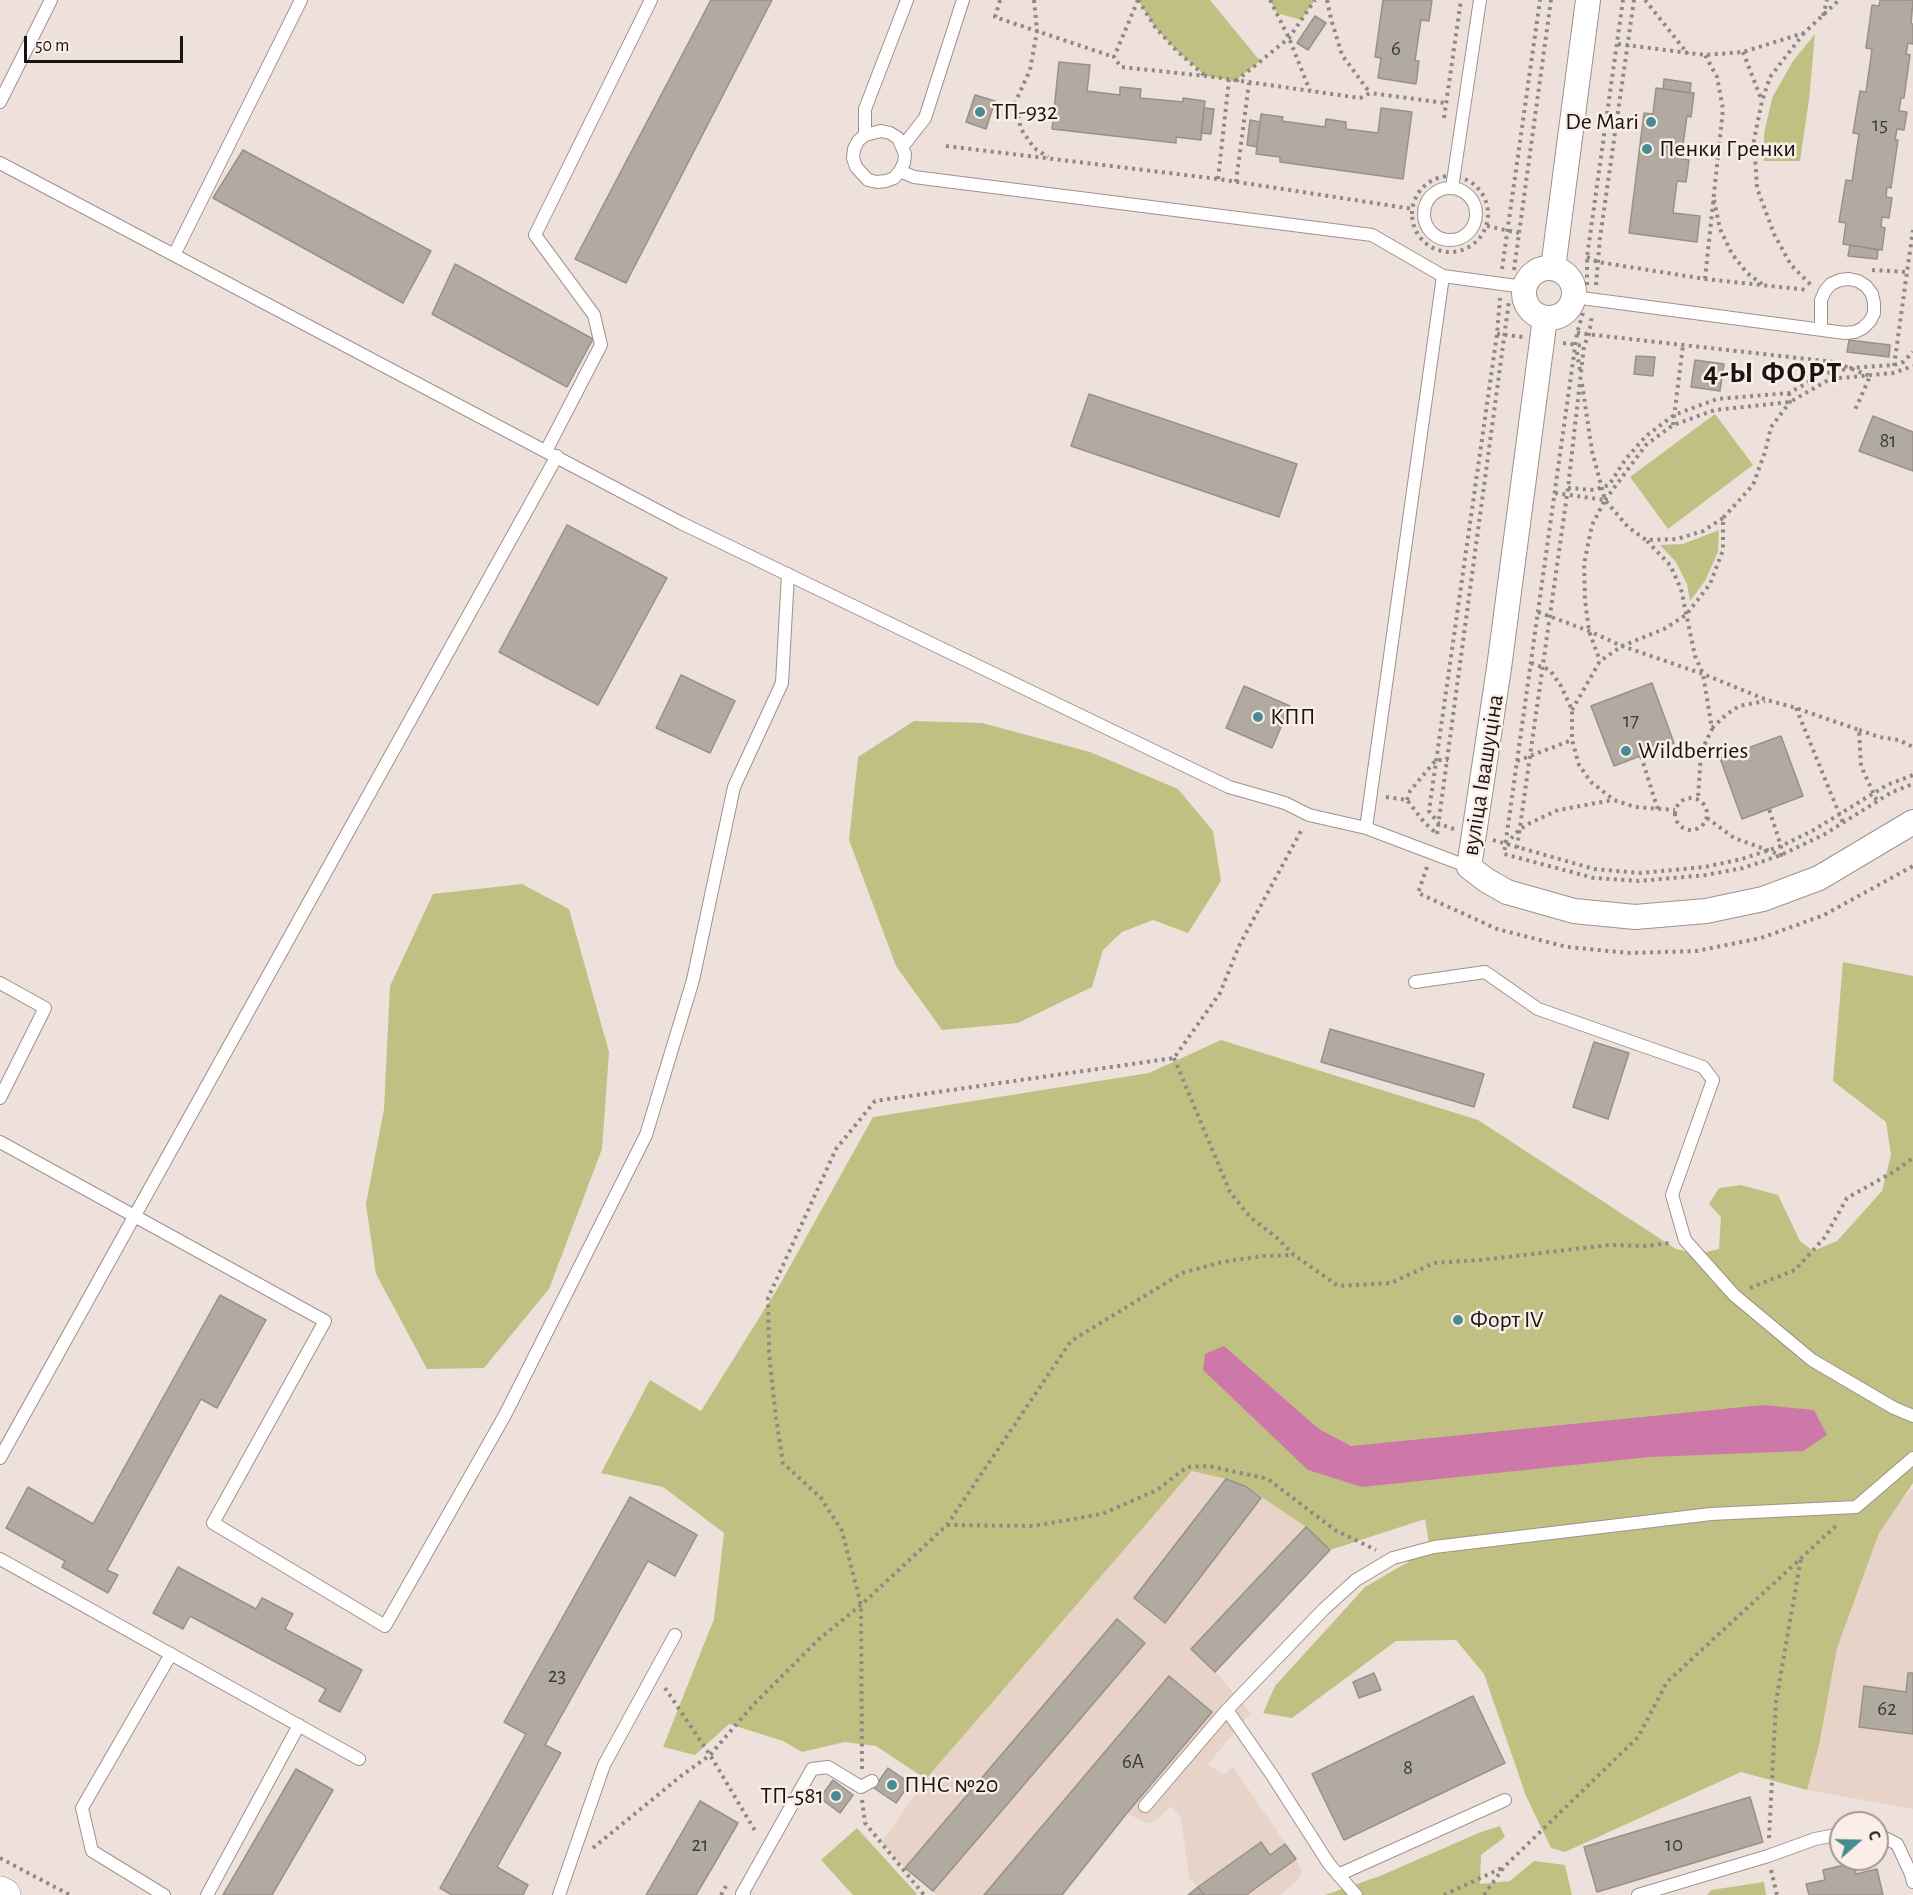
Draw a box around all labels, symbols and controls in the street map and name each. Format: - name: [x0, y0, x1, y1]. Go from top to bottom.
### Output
- scale bar: [27, 24, 186, 62]
- house number: 6: [1391, 36, 1401, 62]
- text: 50 m: [35, 37, 69, 55]
- place label: ТП-932: [992, 98, 1058, 126]
- marker: ТП-932: [973, 105, 987, 119]
- place label: De Mari: [1565, 108, 1639, 136]
- house number: 15: [1872, 112, 1888, 138]
- marker: De Mari: [1644, 115, 1658, 129]
- place label: Пенки Гренки: [1659, 135, 1796, 163]
- marker: Пенки Гренки: [1640, 142, 1654, 156]
- district label: 4-Ы ФОРТ: [1703, 355, 1843, 391]
- house number: 81: [1879, 428, 1897, 454]
- street label: вуліца Івашуціна: [1456, 692, 1510, 858]
- place label: КПП: [1270, 703, 1316, 731]
- house number: 17: [1623, 708, 1639, 734]
- marker: КПП: [1251, 710, 1265, 724]
- place label: Wildberries: [1638, 737, 1748, 765]
- marker: Wildberries: [1619, 744, 1633, 758]
- place label: Форт IV: [1470, 1306, 1544, 1334]
- marker: Форт IV: [1451, 1313, 1465, 1327]
- house number: 23: [548, 1663, 566, 1689]
- house number: 62: [1877, 1696, 1897, 1722]
- house number: 6А: [1122, 1749, 1144, 1775]
- house number: 8: [1403, 1755, 1413, 1781]
- place label: ПНС №20: [904, 1771, 999, 1799]
- marker: ПНС №20: [885, 1778, 899, 1792]
- place label: ТП-581: [760, 1782, 824, 1810]
- marker: ТП-581: [829, 1789, 843, 1803]
- north arrow: [1829, 1811, 1889, 1871]
- text: С: [1865, 1829, 1883, 1842]
- house number: 21: [692, 1832, 708, 1858]
- house number: 10: [1665, 1832, 1683, 1858]

